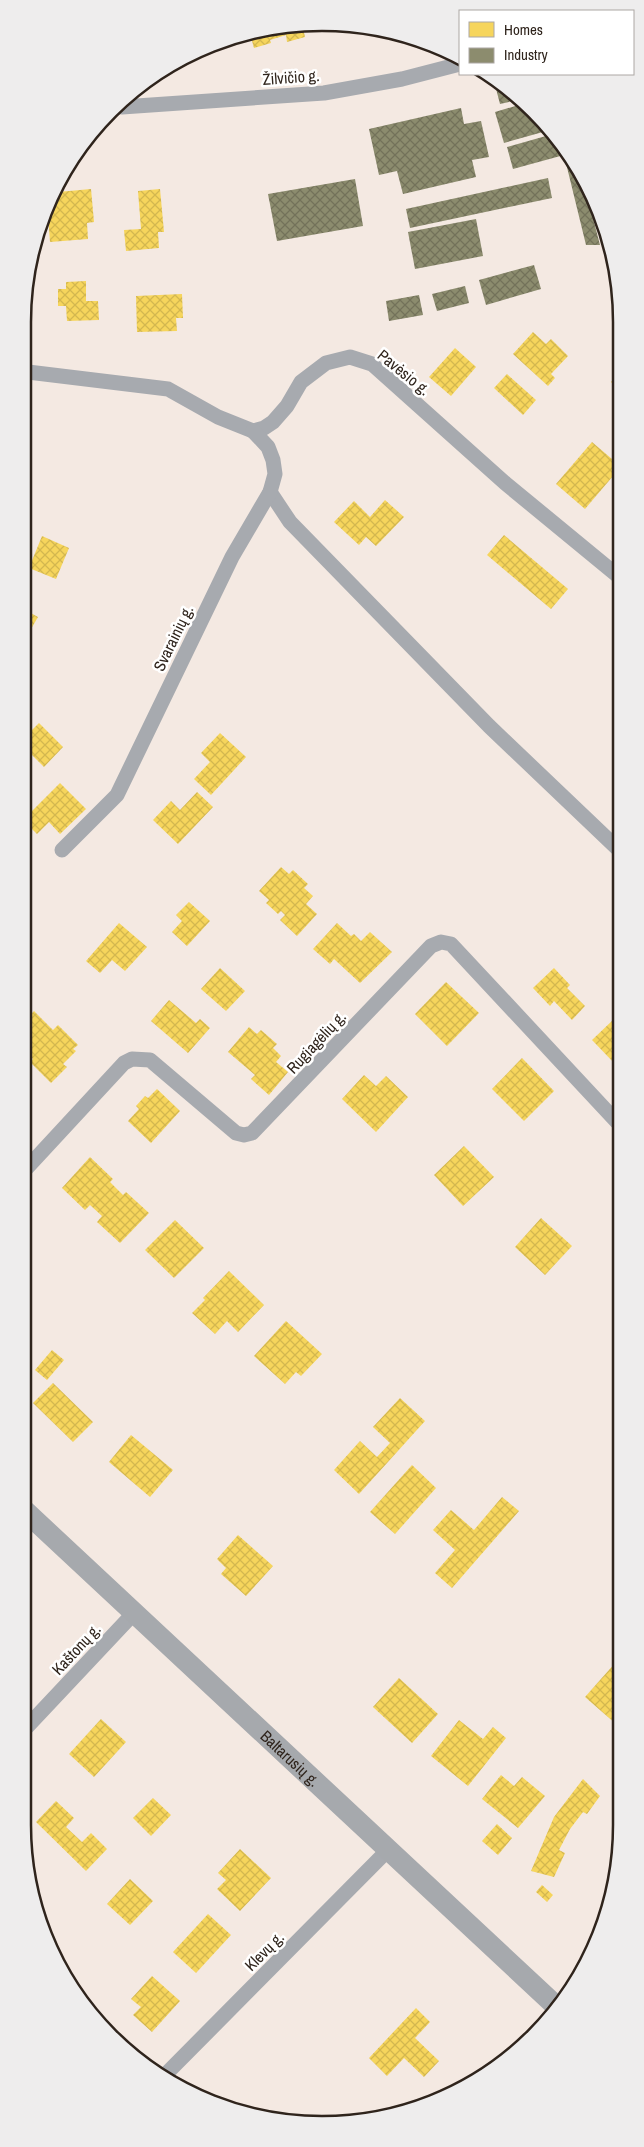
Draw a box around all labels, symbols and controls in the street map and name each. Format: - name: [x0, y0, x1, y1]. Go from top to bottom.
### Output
- legend: [459, 10, 634, 75]
- text: Homes: [504, 19, 543, 40]
- text: Industry: [504, 44, 549, 65]
- street label: Žilvičio g.: [262, 64, 320, 90]
- street label: Pavėsio g.: [373, 344, 435, 400]
- street label: Svarainių g.: [148, 601, 198, 675]
- street label: Rugiagėlių g.: [281, 1006, 351, 1078]
- street label: Kaštonų g.: [47, 1619, 105, 1679]
- street label: Baltarusių g.: [256, 1725, 325, 1791]
- street label: Klevų g.: [239, 1926, 289, 1976]

